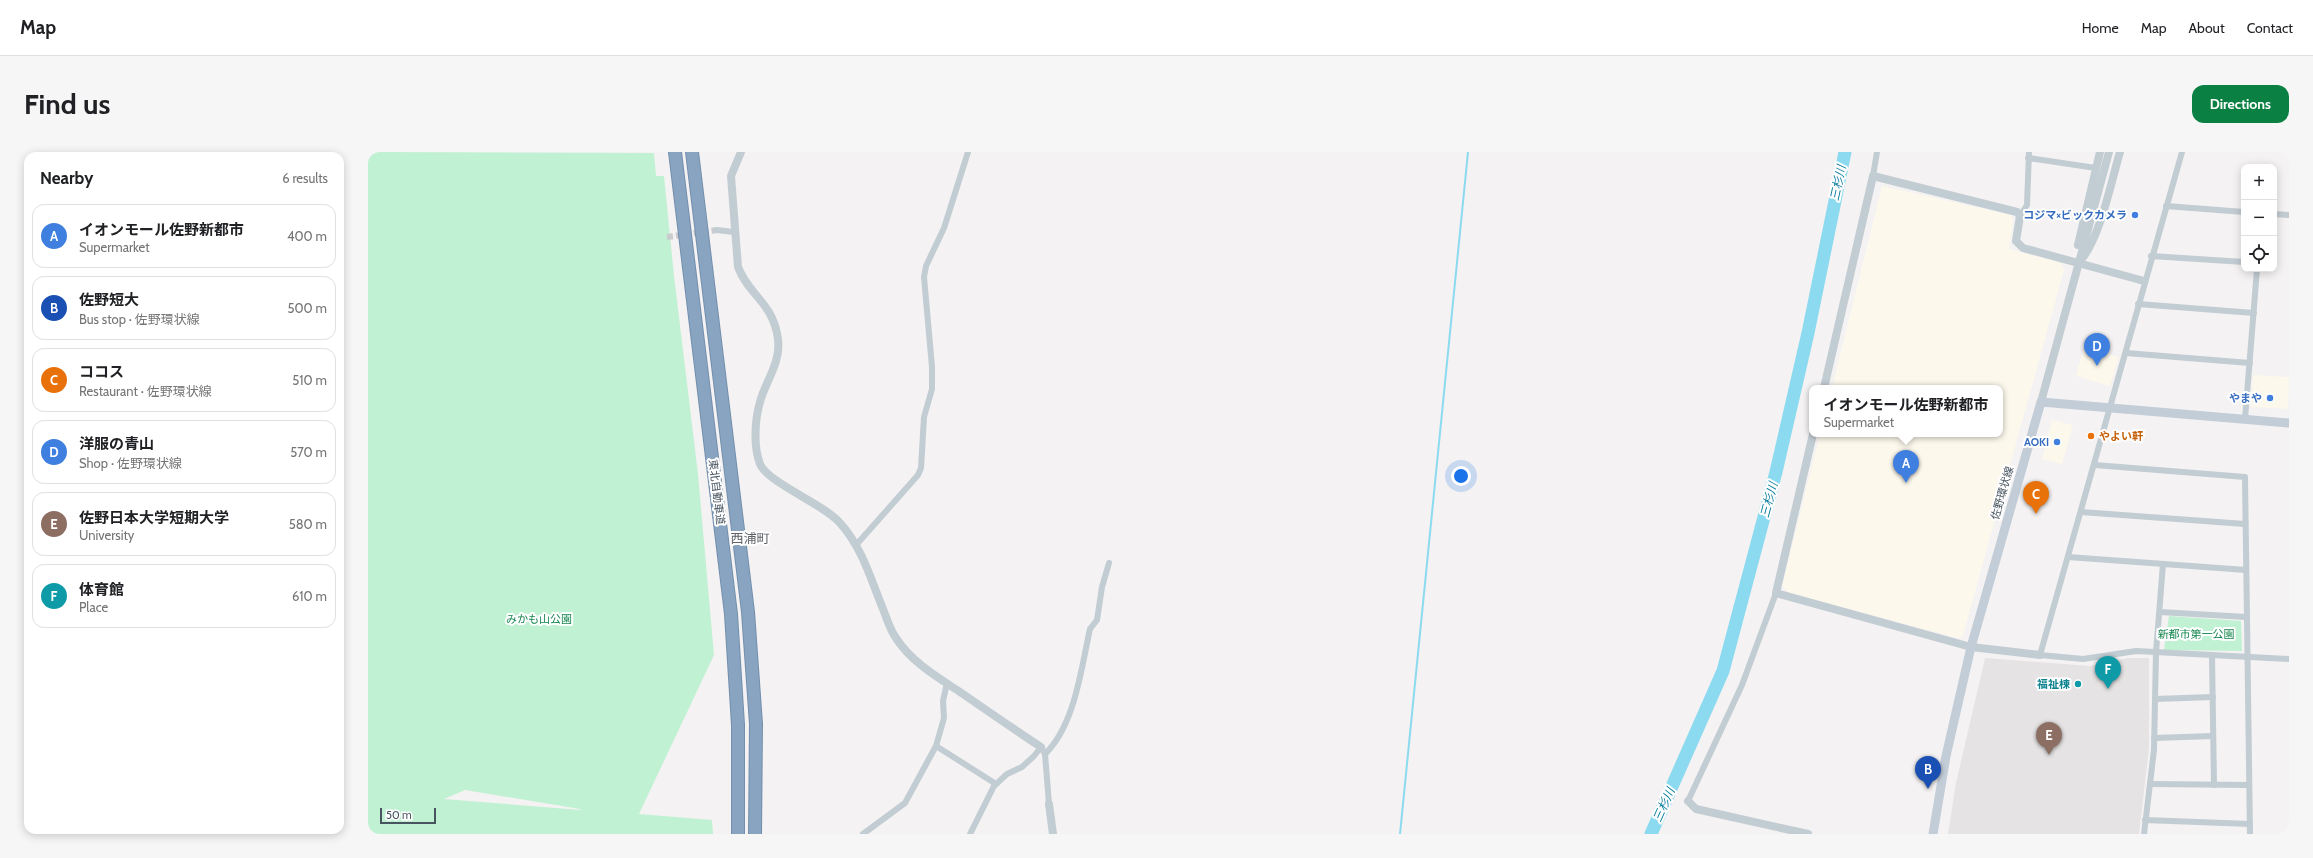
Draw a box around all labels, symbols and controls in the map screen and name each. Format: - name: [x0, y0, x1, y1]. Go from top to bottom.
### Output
- text: Map: [20, 16, 56, 39]
- text: Home: [2082, 19, 2119, 37]
- text: Map: [2141, 19, 2166, 37]
- text: About: [2188, 19, 2225, 37]
- text: Contact: [2247, 19, 2293, 37]
- button: Directions: [2192, 85, 2289, 123]
- text: Find us: [24, 87, 110, 121]
- water label: 三杉川: [1826, 162, 1849, 202]
- map controls: [2241, 164, 2277, 272]
- button: +: [2241, 164, 2277, 200]
- text: Nearby: [40, 168, 93, 188]
- text: 6 results: [282, 170, 328, 186]
- button: −: [2241, 200, 2277, 236]
- place label: コジマ×ビックカメラ: [2023, 208, 2127, 222]
- marker: コジマ×ビックカメラ: [2130, 210, 2140, 220]
- text: イオンモール佐野新都市: [79, 221, 244, 239]
- text: A: [50, 228, 58, 244]
- text: 400 m: [287, 228, 327, 244]
- button: locate: [2241, 236, 2277, 272]
- text: Supermarket: [79, 239, 150, 255]
- text: 佐野短大: [79, 291, 139, 309]
- text: B: [50, 300, 58, 316]
- text: 500 m: [287, 300, 327, 316]
- text: Bus stop · 佐野環状線: [79, 311, 200, 327]
- pin: D: [2084, 333, 2110, 366]
- text: ココス: [79, 363, 124, 381]
- text: C: [50, 372, 58, 388]
- text: 510 m: [292, 372, 327, 388]
- text: Restaurant · 佐野環状線: [79, 383, 212, 399]
- popup: [1809, 385, 2003, 437]
- place label: やまや: [2229, 391, 2262, 405]
- marker: やまや: [2265, 393, 2275, 403]
- text: イオンモール佐野新都市: [1823, 396, 1989, 414]
- text: Supermarket: [1823, 414, 1894, 430]
- place label: やよい軒: [2099, 429, 2143, 443]
- marker: やよい軒: [2086, 431, 2096, 441]
- text: 洋服の青山: [79, 435, 154, 453]
- place label: AOKI: [2024, 435, 2049, 449]
- marker: AOKI: [2052, 437, 2062, 447]
- text: D: [49, 444, 59, 460]
- text: 570 m: [290, 444, 327, 460]
- pin: A: [1893, 450, 1919, 483]
- text: Shop · 佐野環状線: [79, 455, 182, 471]
- street label: 東北自動車道: [706, 458, 728, 526]
- street label: 佐野環状線: [1988, 465, 2016, 521]
- your location: [1451, 466, 1471, 486]
- water label: 三杉川: [1757, 479, 1781, 519]
- pin: C: [2023, 481, 2049, 514]
- text: 佐野日本大学短期大学: [79, 509, 229, 527]
- text: E: [50, 516, 58, 532]
- text: 580 m: [289, 516, 327, 532]
- text: University: [79, 527, 134, 543]
- district label: 西浦町: [730, 530, 770, 546]
- text: 体育館: [79, 581, 124, 599]
- text: F: [51, 588, 57, 604]
- text: 610 m: [292, 588, 327, 604]
- text: Place: [79, 599, 108, 615]
- park label: みかも山公園: [506, 612, 572, 626]
- park label: 新都市第一公園: [2158, 627, 2235, 641]
- pin: F: [2095, 656, 2121, 689]
- place label: 福祉棟: [2037, 677, 2070, 691]
- marker: 福祉棟: [2073, 679, 2083, 689]
- pin: E: [2036, 722, 2062, 755]
- pin: B: [1915, 756, 1941, 789]
- water label: 三杉川: [1649, 783, 1679, 824]
- scale bar: [380, 806, 436, 825]
- text: 50 m: [386, 808, 412, 822]

